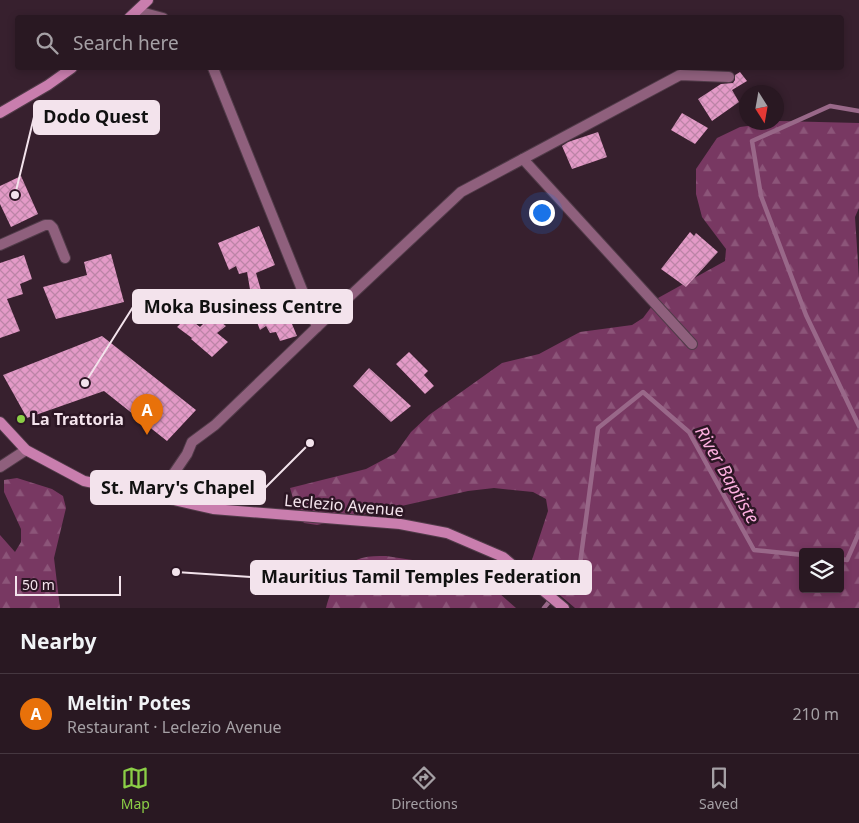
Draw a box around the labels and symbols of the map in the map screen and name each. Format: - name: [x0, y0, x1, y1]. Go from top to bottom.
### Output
- north arrow: [739, 85, 784, 130]
- callout: Dodo Quest: [34, 101, 159, 134]
- text: Dodo Quest: [43, 104, 149, 128]
- your location: [529, 200, 555, 226]
- callout: Moka Business Centre: [133, 290, 352, 323]
- text: Moka Business Centre: [144, 294, 342, 318]
- pin: A: [131, 394, 163, 435]
- place label: La Trattoria: [31, 408, 124, 430]
- marker: La Trattoria: [15, 413, 27, 425]
- water label: River Baptiste: [690, 421, 766, 528]
- callout: St. Mary's Chapel: [91, 471, 265, 504]
- text: St. Mary's Chapel: [101, 475, 255, 499]
- street label: Leclezio Avenue: [283, 489, 405, 521]
- callout: Mauritius Tamil Temples Federation: [251, 561, 591, 594]
- text: Mauritius Tamil Temples Federation: [261, 564, 581, 588]
- scale bar: [15, 573, 121, 596]

